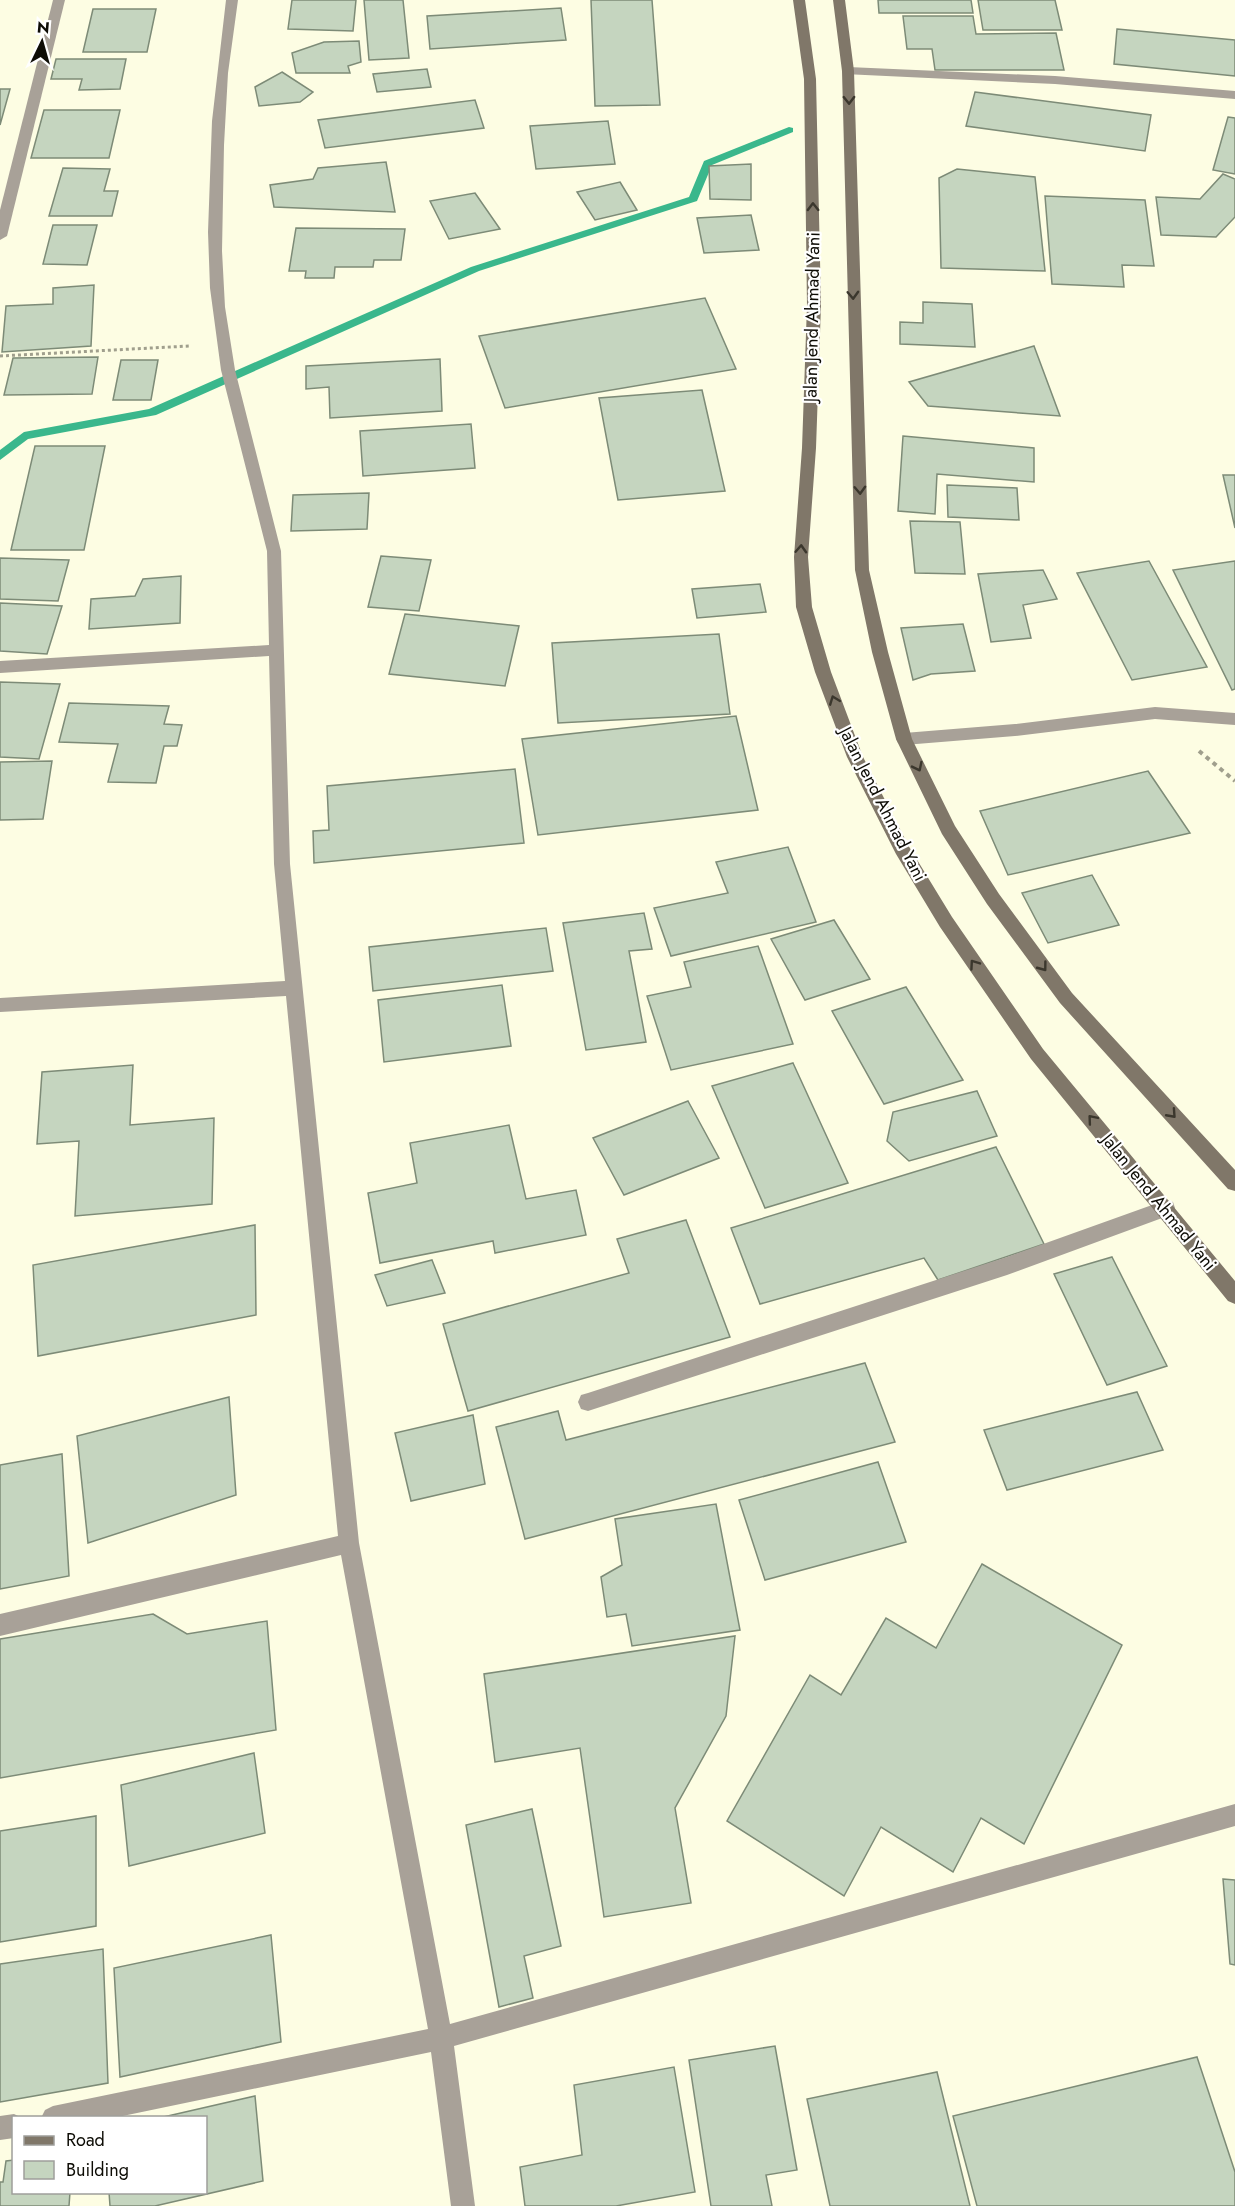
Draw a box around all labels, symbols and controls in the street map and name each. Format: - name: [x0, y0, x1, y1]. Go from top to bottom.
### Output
- north arrow: [12, 12, 72, 72]
- text: N: [36, 16, 51, 40]
- one-way arrow: [843, 95, 855, 104]
- one-way arrow: [806, 203, 819, 212]
- street label: Jalan Jend Ahmad Yani: [797, 232, 826, 404]
- one-way arrow: [847, 290, 860, 299]
- one-way arrow: [853, 485, 866, 494]
- one-way arrow: [795, 544, 808, 553]
- one-way arrow: [828, 695, 841, 706]
- street label: Jalan Jend Ahmad Yani: [832, 721, 933, 886]
- one-way arrow: [910, 761, 922, 772]
- one-way arrow: [970, 959, 981, 970]
- one-way arrow: [1036, 961, 1047, 972]
- one-way arrow: [1165, 1107, 1176, 1117]
- one-way arrow: [1088, 1115, 1099, 1126]
- street label: Jalan Jend Ahmad Yani: [1094, 1126, 1223, 1276]
- legend: [12, 2116, 207, 2194]
- text: Road: [66, 2127, 105, 2153]
- text: Building: [66, 2157, 129, 2183]

